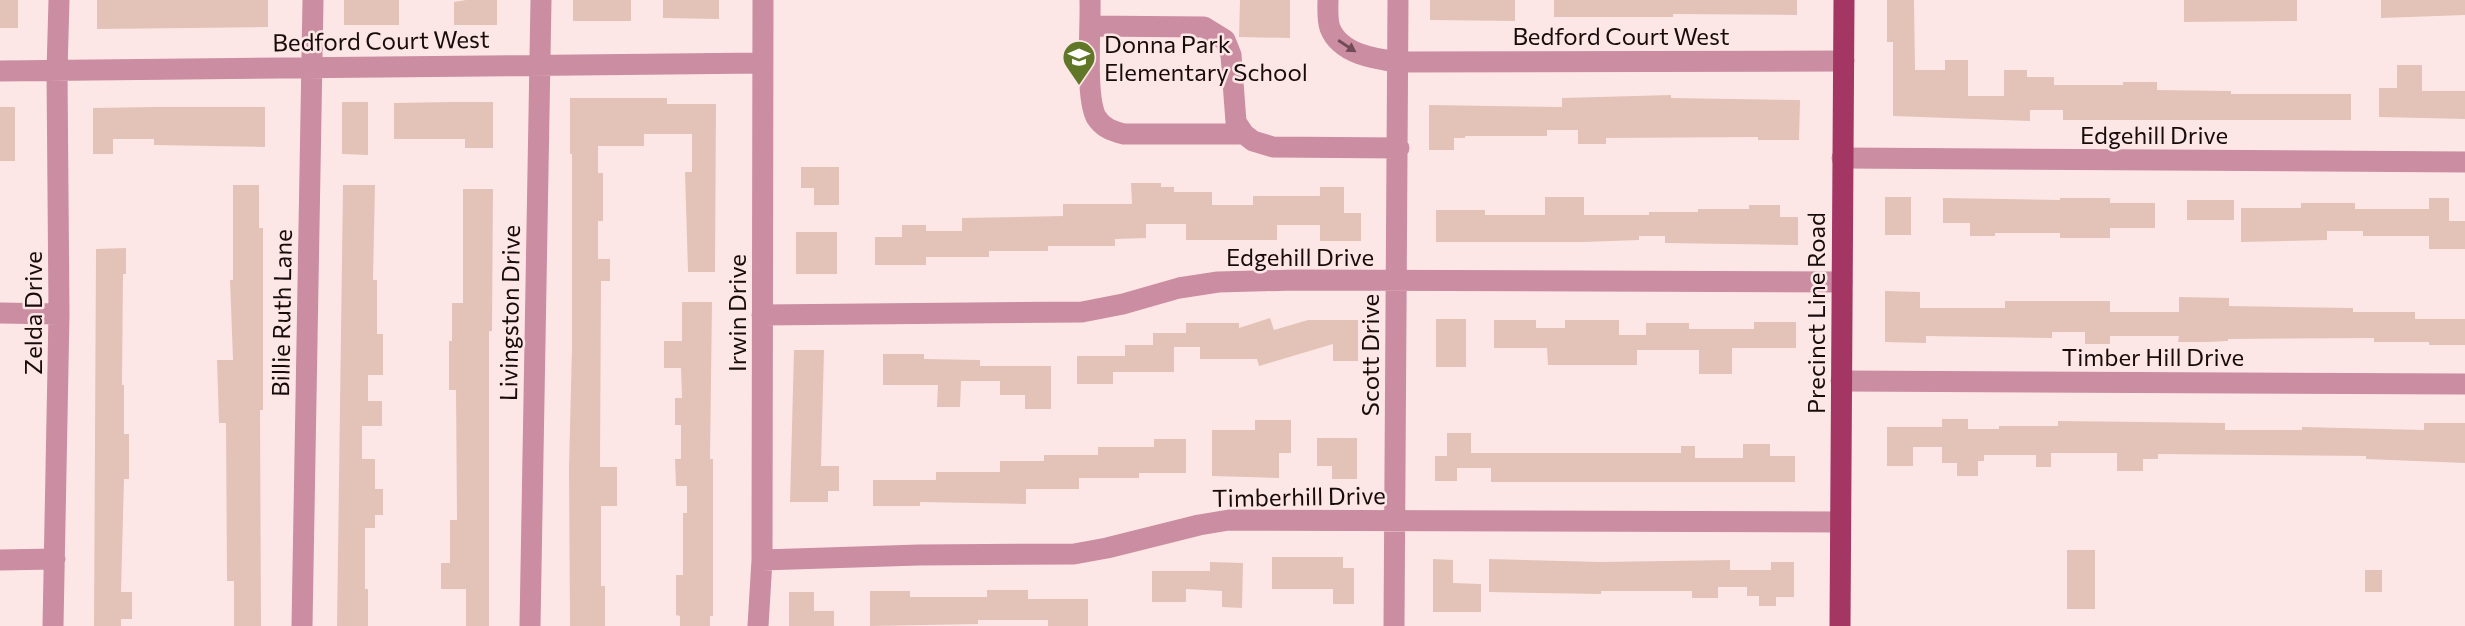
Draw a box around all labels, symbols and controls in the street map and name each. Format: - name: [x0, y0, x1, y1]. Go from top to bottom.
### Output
- street label: Bedford Court West: [1512, 21, 1730, 50]
- street label: Bedford Court West: [272, 24, 490, 56]
- place label: Donna Park Elementary School: [1104, 29, 1308, 86]
- school or university icon: Donna Park Elementary School: [1060, 38, 1098, 87]
- one-way arrow: [1338, 39, 1357, 52]
- street label: Edgehill Drive: [2080, 120, 2228, 149]
- street label: Precinct Line Road: [1801, 212, 1830, 414]
- street label: Livingston Drive: [493, 225, 525, 401]
- street label: Billie Ruth Lane: [265, 229, 297, 397]
- street label: Edgehill Drive: [1226, 242, 1374, 271]
- street label: Zelda Drive: [18, 251, 47, 375]
- street label: Irwin Drive: [722, 254, 751, 372]
- street label: Scott Drive: [1355, 294, 1384, 416]
- street label: Timber Hill Drive: [2062, 342, 2244, 371]
- street label: Timberhill Drive: [1212, 480, 1386, 512]

